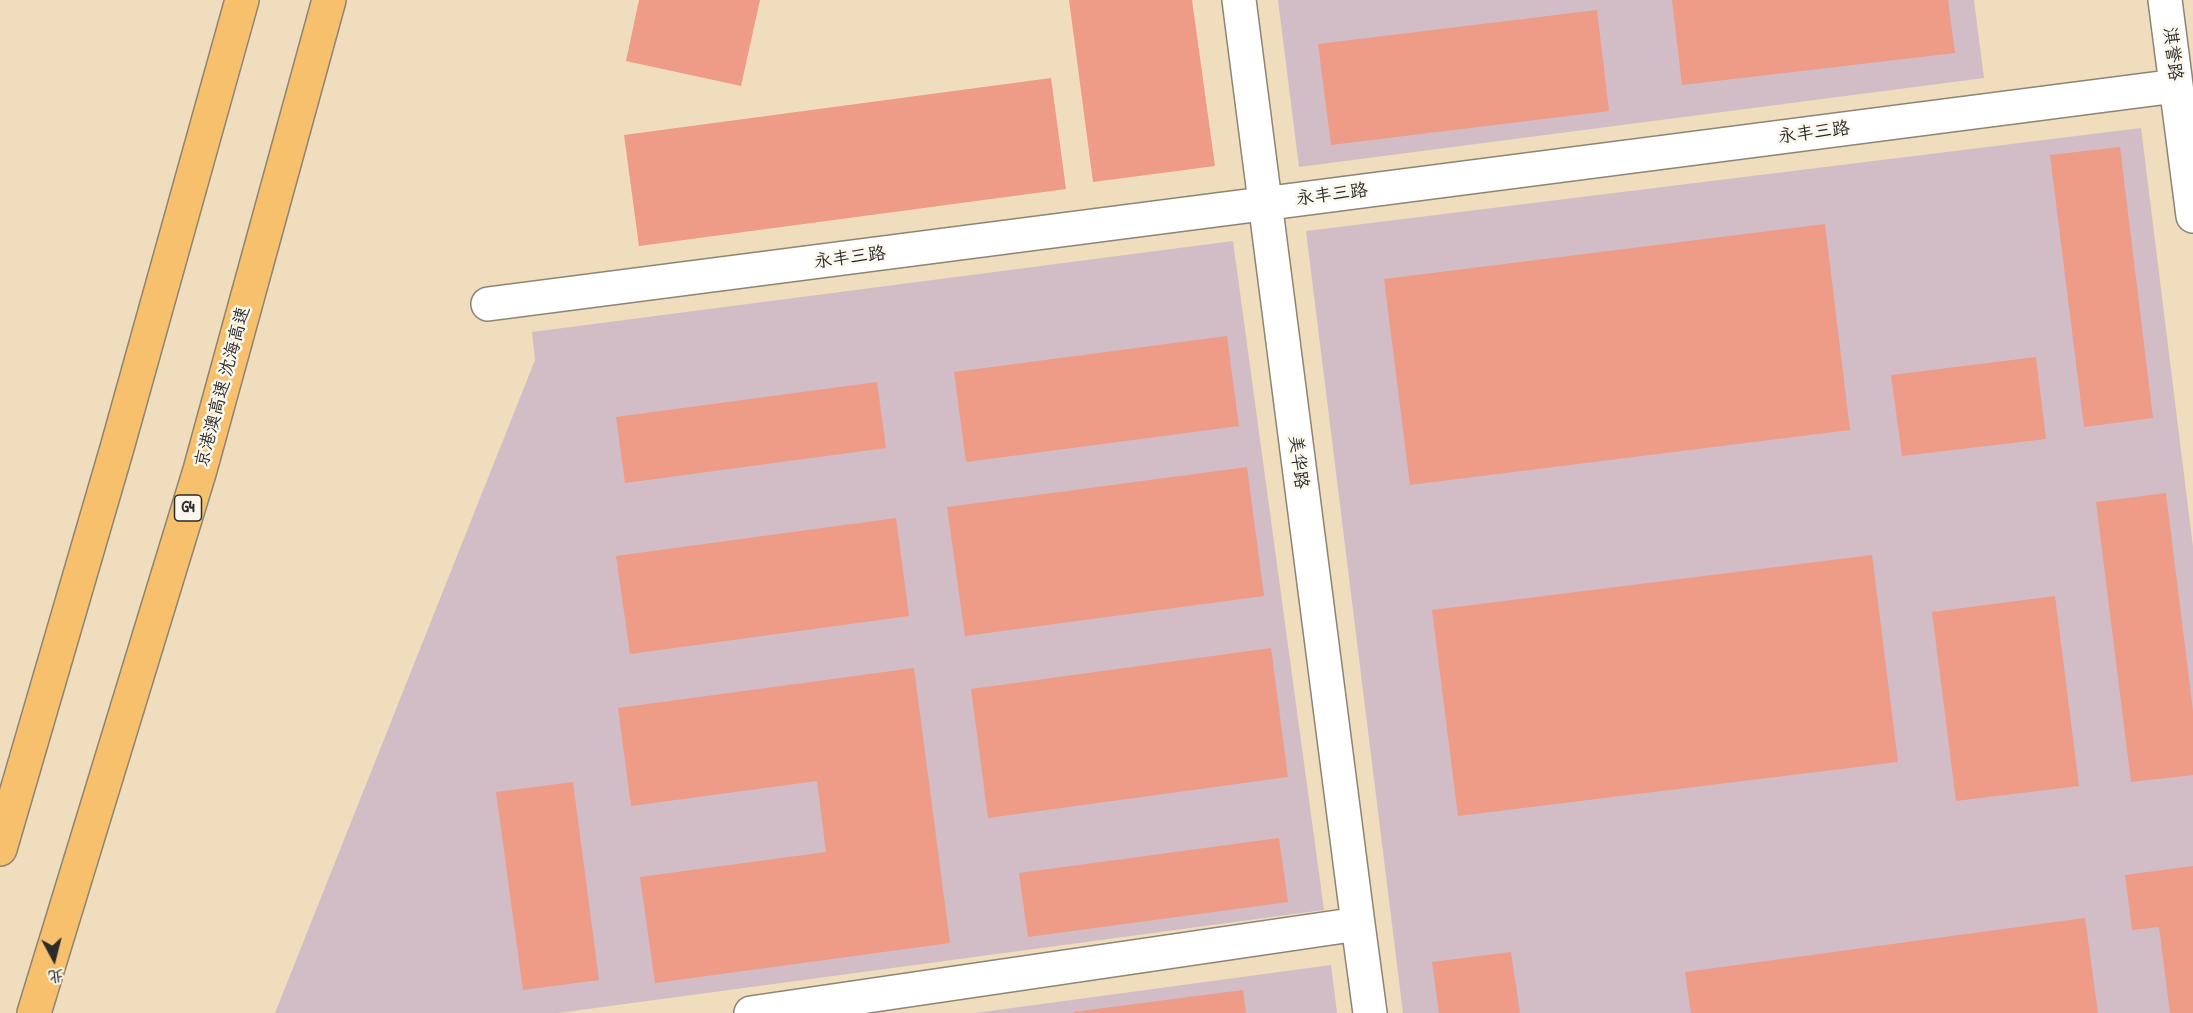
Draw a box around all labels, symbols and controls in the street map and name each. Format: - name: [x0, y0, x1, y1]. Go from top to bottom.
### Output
- street label: 淇誉路: [2158, 26, 2186, 82]
- street label: 永丰三路: [1777, 118, 1851, 148]
- street label: 永丰三路: [1295, 180, 1369, 210]
- street label: 永丰三路: [813, 243, 887, 273]
- street label: 京港澳高速 沈海高速: [191, 304, 255, 470]
- street label: 美华路: [1284, 434, 1312, 490]
- road number: G4: [174, 495, 201, 521]
- north arrow: [24, 929, 84, 989]
- text: 北: [47, 965, 65, 989]

